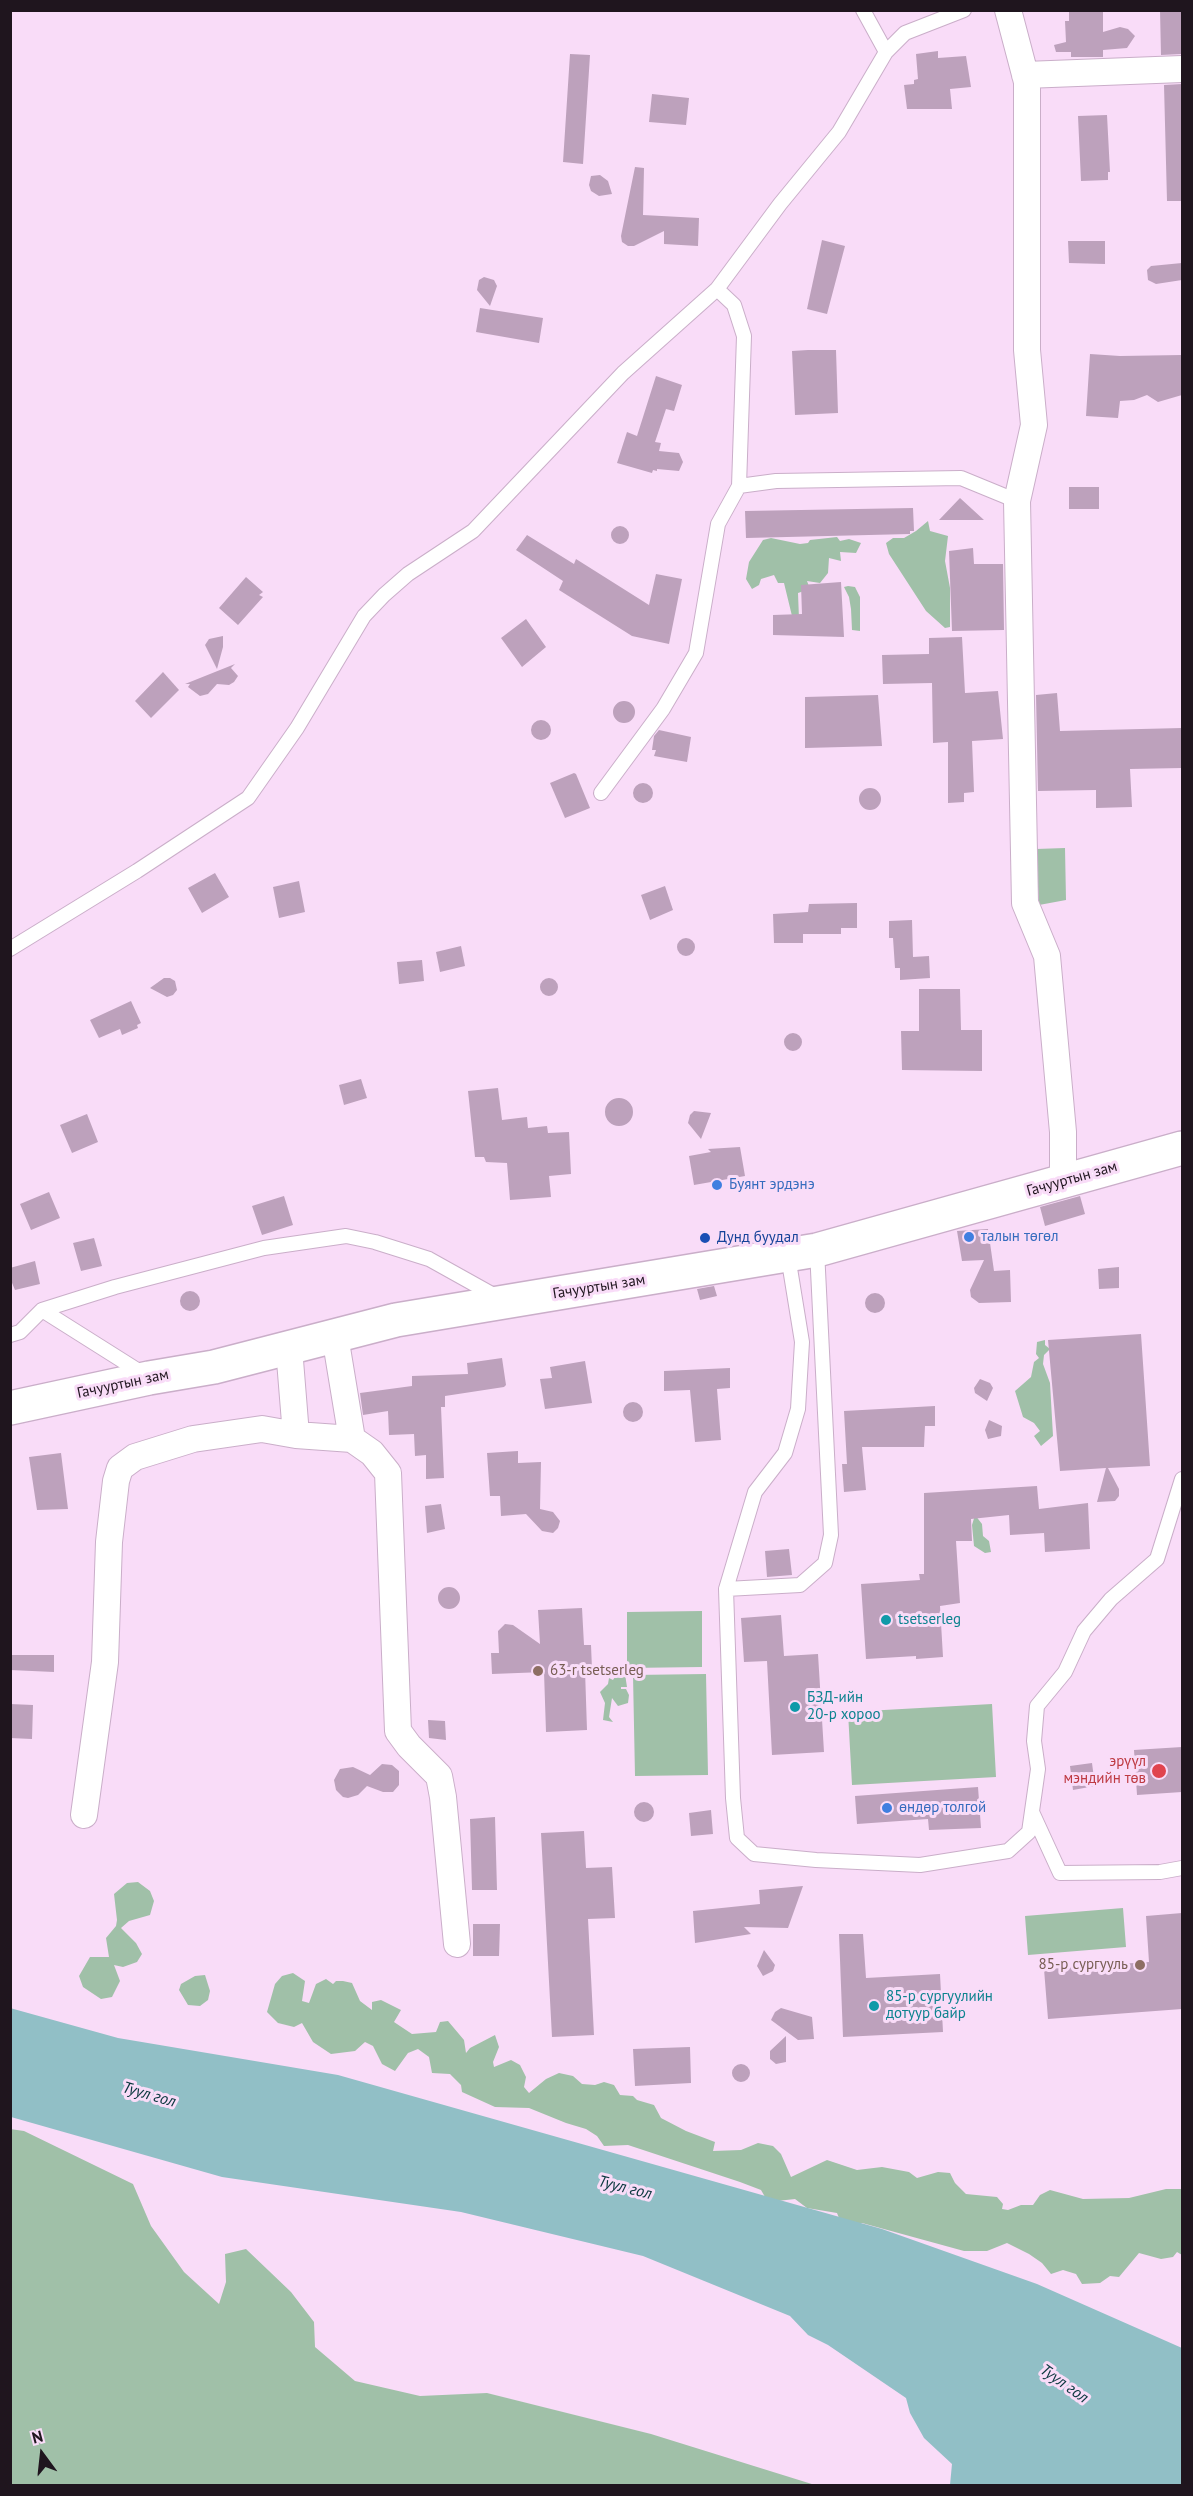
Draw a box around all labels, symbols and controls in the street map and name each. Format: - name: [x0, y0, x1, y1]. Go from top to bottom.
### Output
- street label: Гачууртын зам: [1025, 1157, 1119, 1201]
- place label: Буянт эрдэнэ: [729, 1176, 815, 1194]
- marker: Буянт эрдэнэ: [710, 1178, 724, 1192]
- place label: талын төгөл: [981, 1228, 1059, 1246]
- place label: Дунд буудал: [717, 1229, 799, 1247]
- marker: талын төгөл: [962, 1230, 976, 1244]
- marker: Дунд буудал: [698, 1231, 712, 1245]
- street label: Гачууртын зам: [551, 1271, 647, 1303]
- street label: Гачууртын зам: [75, 1365, 171, 1403]
- place label: tsetserleg: [898, 1611, 961, 1629]
- marker: tsetserleg: [879, 1613, 893, 1627]
- place label: 63-r tsetserleg: [550, 1662, 644, 1680]
- marker: 63-r tsetserleg: [531, 1664, 545, 1678]
- place label: БЗД-ийн 20-р хороо: [807, 1689, 880, 1724]
- marker: БЗД-ийн 20-р хороо: [788, 1700, 802, 1714]
- place label: эрүүл мэндийн төв: [1063, 1753, 1146, 1788]
- marker: эрүүл мэндийн төв: [1150, 1762, 1168, 1780]
- place label: өндөр толгой: [899, 1799, 986, 1817]
- marker: өндөр толгой: [880, 1801, 894, 1815]
- place label: 85-р сургууль: [1039, 1956, 1128, 1974]
- marker: 85-р сургууль: [1133, 1958, 1147, 1972]
- place label: 85-р сургуулийн дотуур байр: [886, 1988, 993, 2023]
- marker: 85-р сургуулийн дотуур байр: [867, 1999, 881, 2013]
- water label: Туул гол: [120, 2078, 178, 2112]
- water label: Туул гол: [596, 2172, 654, 2204]
- water label: Туул гол: [1036, 2360, 1092, 2408]
- north arrow: [12, 2424, 72, 2484]
- text: N: [30, 2426, 45, 2448]

